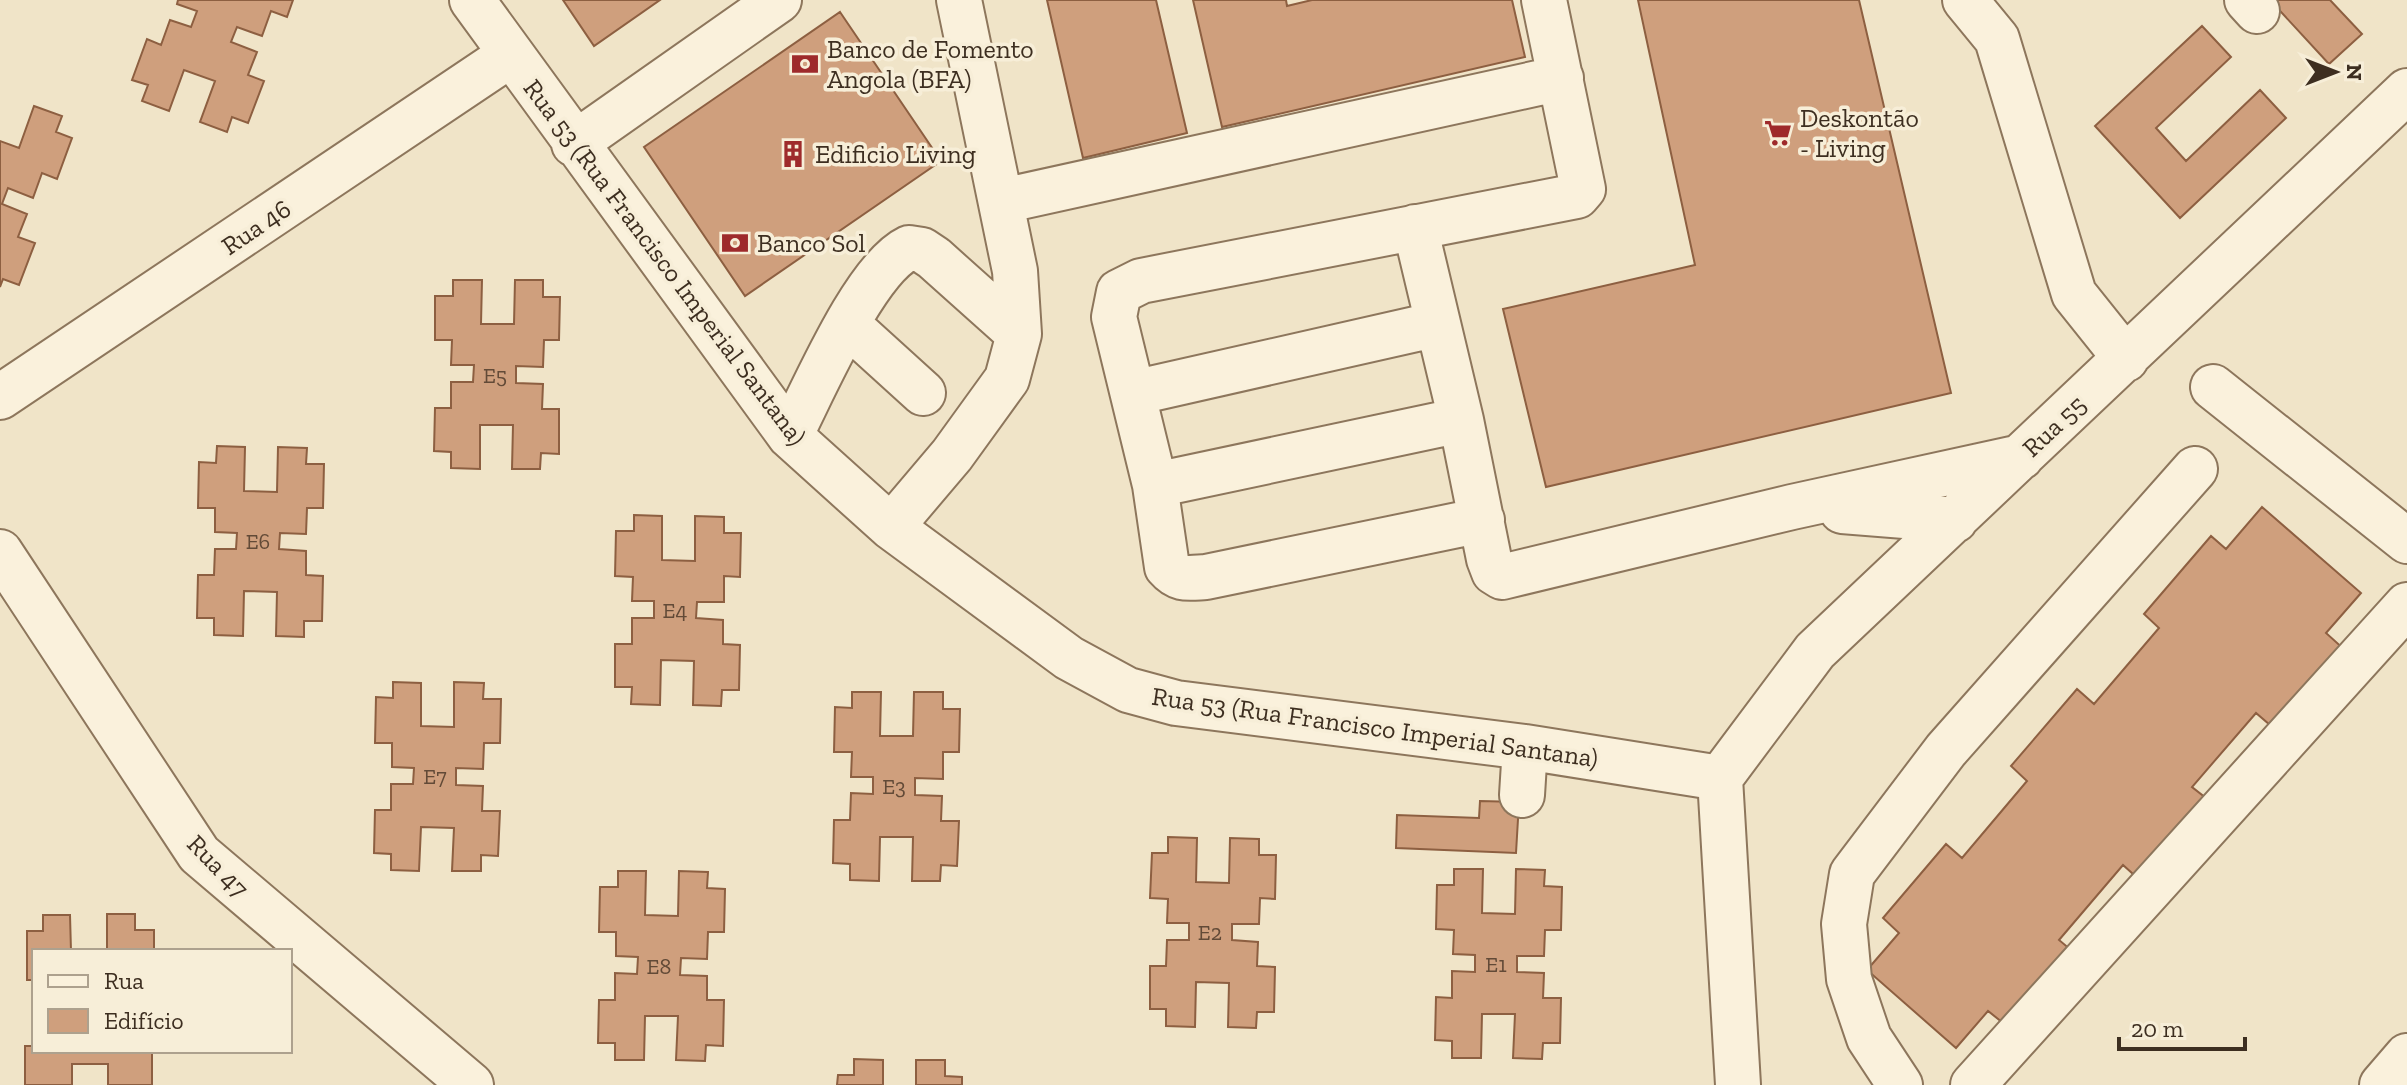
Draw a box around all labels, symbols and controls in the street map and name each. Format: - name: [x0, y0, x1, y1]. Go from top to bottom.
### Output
- north arrow: [2295, 32, 2375, 112]
- place label: Banco de Fomento Angola (BFA): [827, 33, 1034, 95]
- bank icon: Banco de Fomento Angola (BFA): [790, 49, 820, 79]
- text: N: [2341, 64, 2368, 81]
- street label: Rua 53 (Rua Francisco Imperial Santana): [517, 73, 813, 451]
- place label: Deskontão - Living: [1800, 102, 1919, 164]
- supermarket icon: Deskontão - Living: [1763, 118, 1793, 148]
- place label: Edificio Living: [815, 138, 976, 170]
- building icon: Edificio Living: [778, 139, 808, 169]
- street label: Rua 46: [215, 192, 297, 262]
- place label: Banco Sol: [757, 227, 866, 259]
- bank icon: Banco Sol: [720, 228, 750, 258]
- house number: E5: [483, 362, 507, 389]
- street label: Rua 55: [2015, 388, 2093, 464]
- house number: E6: [246, 528, 270, 555]
- house number: E4: [663, 597, 688, 624]
- street label: Rua 53 (Rua Francisco Imperial Santana): [1150, 680, 1600, 774]
- house number: E7: [423, 763, 447, 790]
- house number: E3: [882, 773, 906, 800]
- street label: Rua 47: [180, 828, 256, 904]
- house number: E2: [1198, 919, 1222, 946]
- legend: [32, 949, 292, 1053]
- house number: E1: [1485, 951, 1507, 978]
- house number: E8: [647, 953, 671, 980]
- text: Rua: [104, 966, 144, 995]
- scale bar: [2119, 1001, 2245, 1051]
- text: Edifício: [104, 1006, 184, 1035]
- text: 20 m: [2131, 1014, 2184, 1043]

